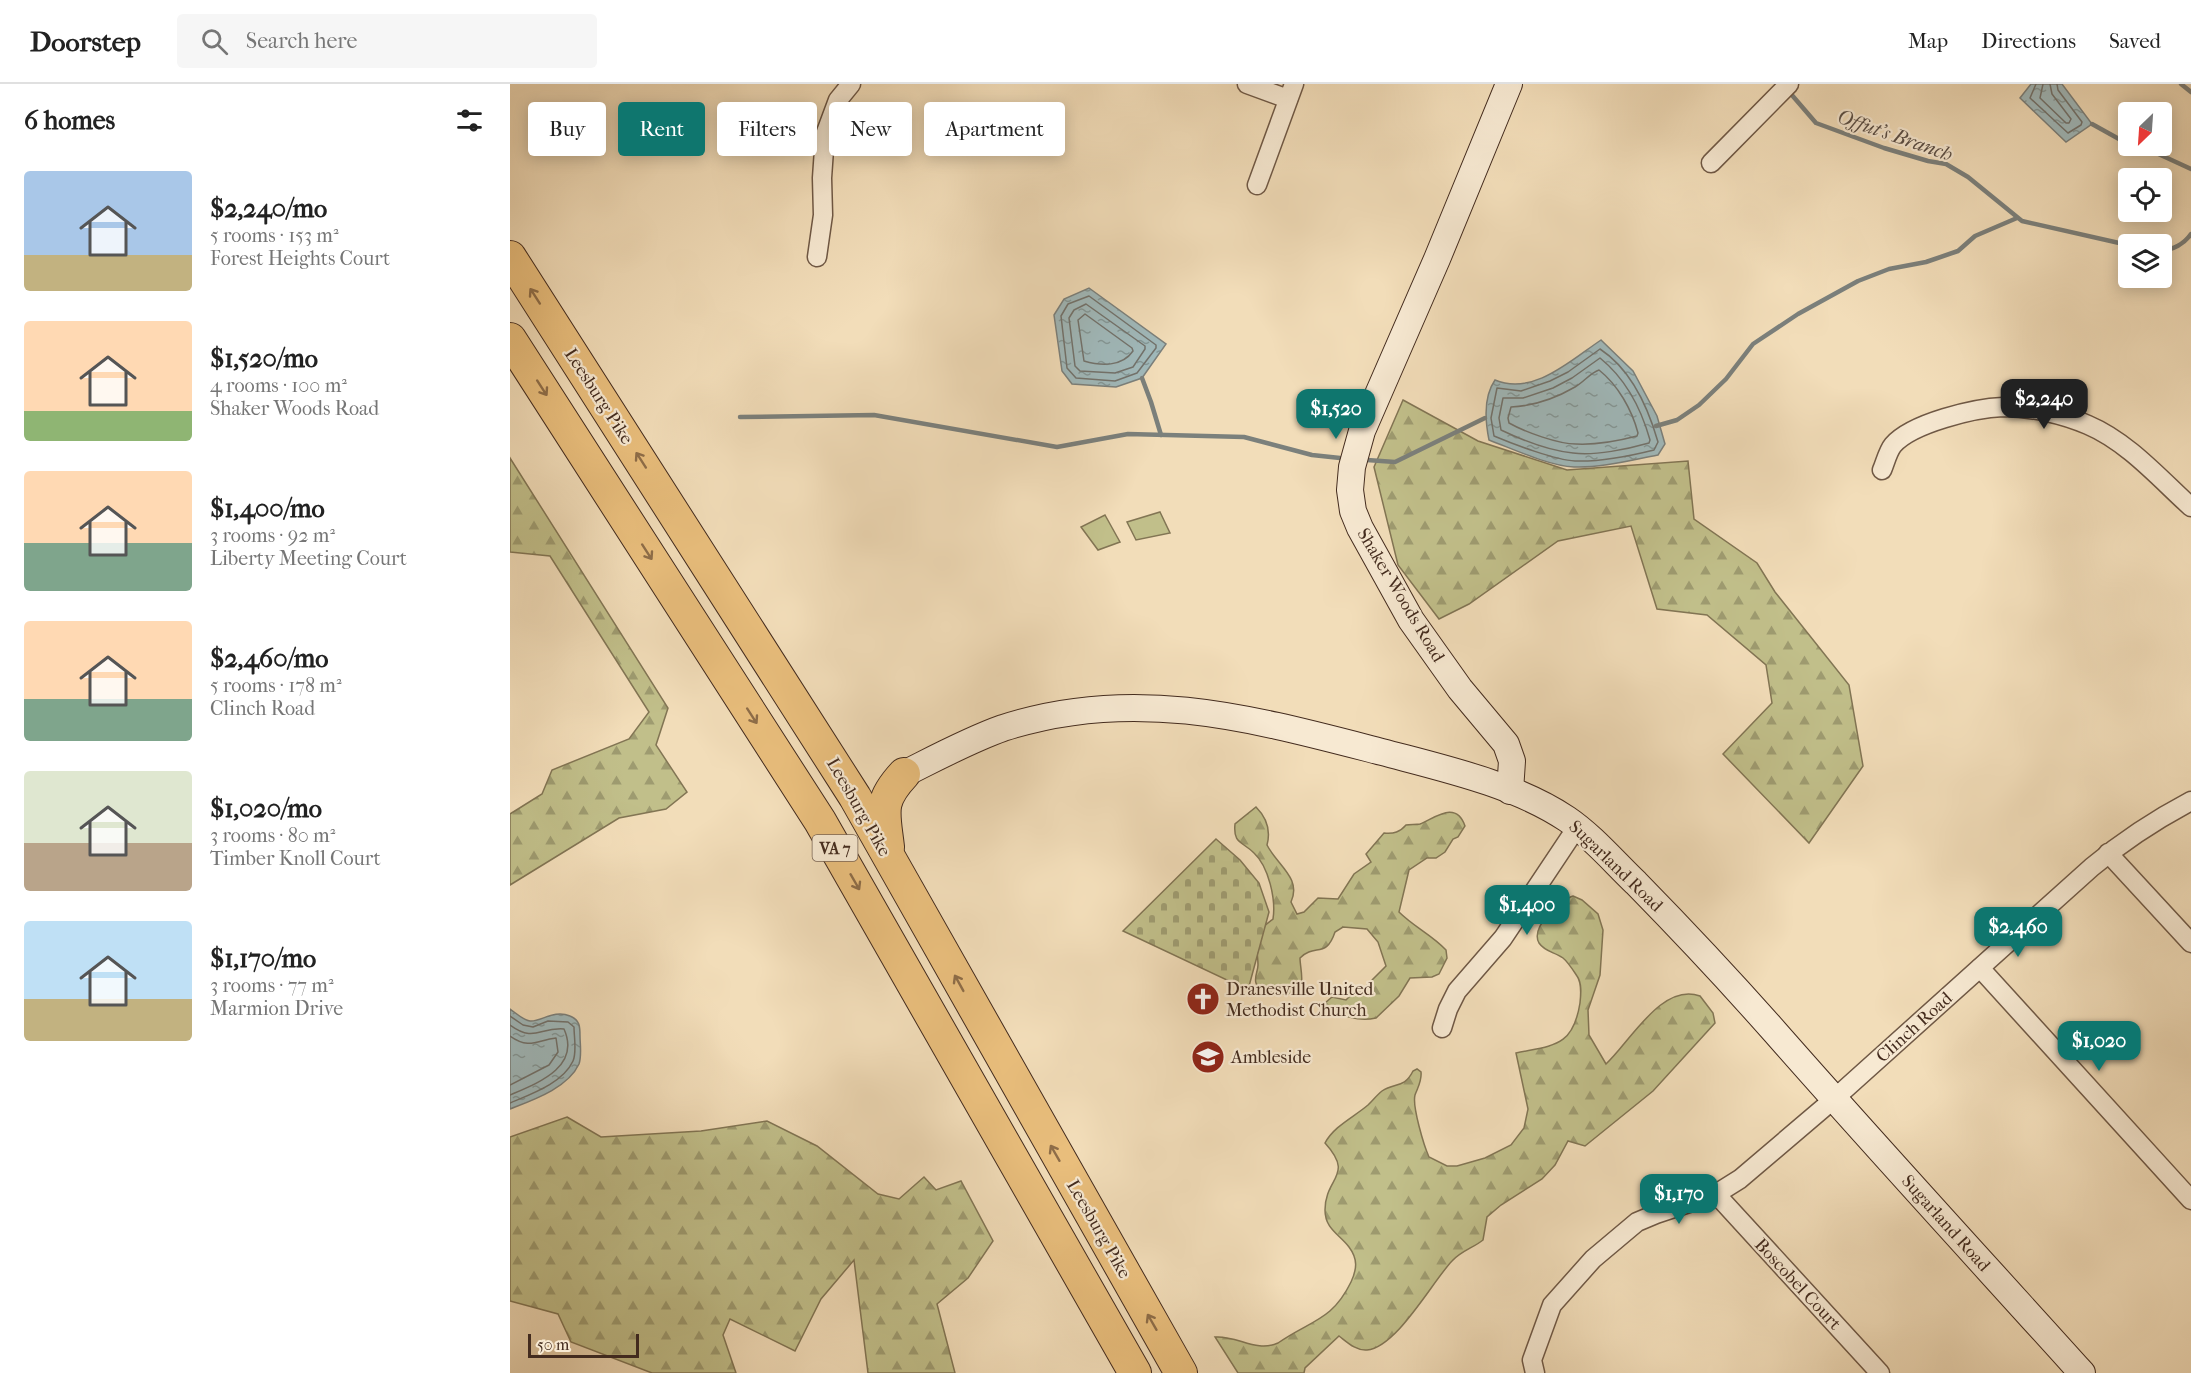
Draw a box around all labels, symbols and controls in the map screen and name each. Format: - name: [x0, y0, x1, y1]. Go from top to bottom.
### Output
- search box: [177, 14, 597, 68]
- text: Doorstep: [30, 25, 141, 58]
- icon: search: [198, 25, 231, 58]
- text: Search here: [246, 28, 357, 54]
- text: Map: [1908, 29, 1948, 53]
- text: Directions: [1981, 29, 2076, 53]
- text: Saved: [2109, 29, 2161, 53]
- chip: Buy: [528, 102, 606, 156]
- chip: Rent: [618, 102, 705, 156]
- chip: Filters: [717, 102, 817, 156]
- chip: New: [829, 102, 912, 156]
- chip: Apartment: [924, 102, 1065, 156]
- north arrow: [2118, 102, 2172, 156]
- map controls: [2118, 102, 2172, 288]
- icon: filters: [453, 104, 486, 137]
- text: 6 homes: [24, 105, 115, 136]
- water label: Offut's Branch: [1834, 105, 1956, 166]
- button: locate: [2118, 168, 2172, 222]
- text: $2,240/mo: [210, 193, 327, 224]
- icon: home: [72, 195, 144, 267]
- text: 5 rooms · 153 m²: [210, 224, 339, 247]
- button: layers: [2118, 234, 2172, 288]
- text: Forest Heights Court: [210, 247, 390, 270]
- one-way arrow: [529, 288, 541, 305]
- text: $1,520/mo: [210, 343, 318, 374]
- street label: Leesburg Pike: [560, 344, 637, 448]
- icon: home: [72, 345, 144, 417]
- text: 4 rooms · 100 m²: [210, 374, 347, 397]
- one-way arrow: [536, 379, 548, 396]
- pin: $2,240: [1995, 379, 2093, 430]
- text: $2,240: [2015, 387, 2073, 410]
- pin: $1,520: [1287, 389, 1385, 440]
- text: Shaker Woods Road: [210, 397, 379, 420]
- text: $1,520: [1310, 397, 1362, 420]
- one-way arrow: [634, 452, 646, 469]
- text: $1,400/mo: [210, 493, 325, 524]
- icon: home: [72, 495, 144, 567]
- text: 3 rooms · 92 m²: [210, 524, 335, 547]
- street label: Shaker Woods Road: [1352, 525, 1449, 666]
- one-way arrow: [641, 544, 653, 560]
- text: Liberty Meeting Court: [210, 547, 407, 570]
- text: $2,460/mo: [210, 643, 329, 674]
- icon: home: [72, 645, 144, 717]
- text: 5 rooms · 178 m²: [210, 674, 342, 697]
- text: Clinch Road: [210, 697, 315, 720]
- one-way arrow: [746, 708, 759, 725]
- street label: Leesburg Pike: [822, 754, 895, 860]
- text: $1,020/mo: [210, 793, 322, 824]
- icon: home: [72, 795, 144, 867]
- street label: Sugarland Road: [1564, 816, 1667, 917]
- text: 3 rooms · 80 m²: [210, 824, 335, 847]
- road number: VA 7: [812, 835, 858, 861]
- text: Timber Knoll Court: [210, 847, 381, 870]
- one-way arrow: [849, 874, 861, 891]
- pin: $1,400: [1478, 885, 1576, 936]
- text: $1,400: [1499, 893, 1555, 916]
- pin: $2,460: [1969, 907, 2067, 958]
- text: $2,460: [1988, 915, 2048, 938]
- text: $1,170/mo: [210, 943, 316, 974]
- icon: home: [72, 945, 144, 1017]
- text: 3 rooms · 77 m²: [210, 974, 334, 997]
- one-way arrow: [953, 975, 965, 992]
- place label: Dranesville United Methodist Church: [1226, 979, 1374, 1021]
- church icon: Dranesville United Methodist Church: [1185, 981, 1221, 1017]
- street label: Clinch Road: [1872, 988, 1957, 1067]
- text: Marmion Drive: [210, 997, 343, 1020]
- pin: $1,020: [2050, 1021, 2148, 1072]
- text: $1,020: [2072, 1029, 2126, 1052]
- school or university icon: Ambleside: [1190, 1039, 1226, 1075]
- place label: Ambleside: [1230, 1047, 1311, 1068]
- one-way arrow: [1049, 1145, 1061, 1162]
- street label: Sugarland Road: [1897, 1171, 1994, 1276]
- pin: $1,170: [1630, 1174, 1728, 1225]
- street label: Leesburg Pike: [1062, 1176, 1135, 1282]
- text: $1,170: [1654, 1182, 1704, 1205]
- street label: Boscobel Court: [1750, 1234, 1846, 1335]
- one-way arrow: [1146, 1314, 1158, 1331]
- scale bar: [528, 1331, 639, 1358]
- text: 50 m: [537, 1335, 569, 1354]

